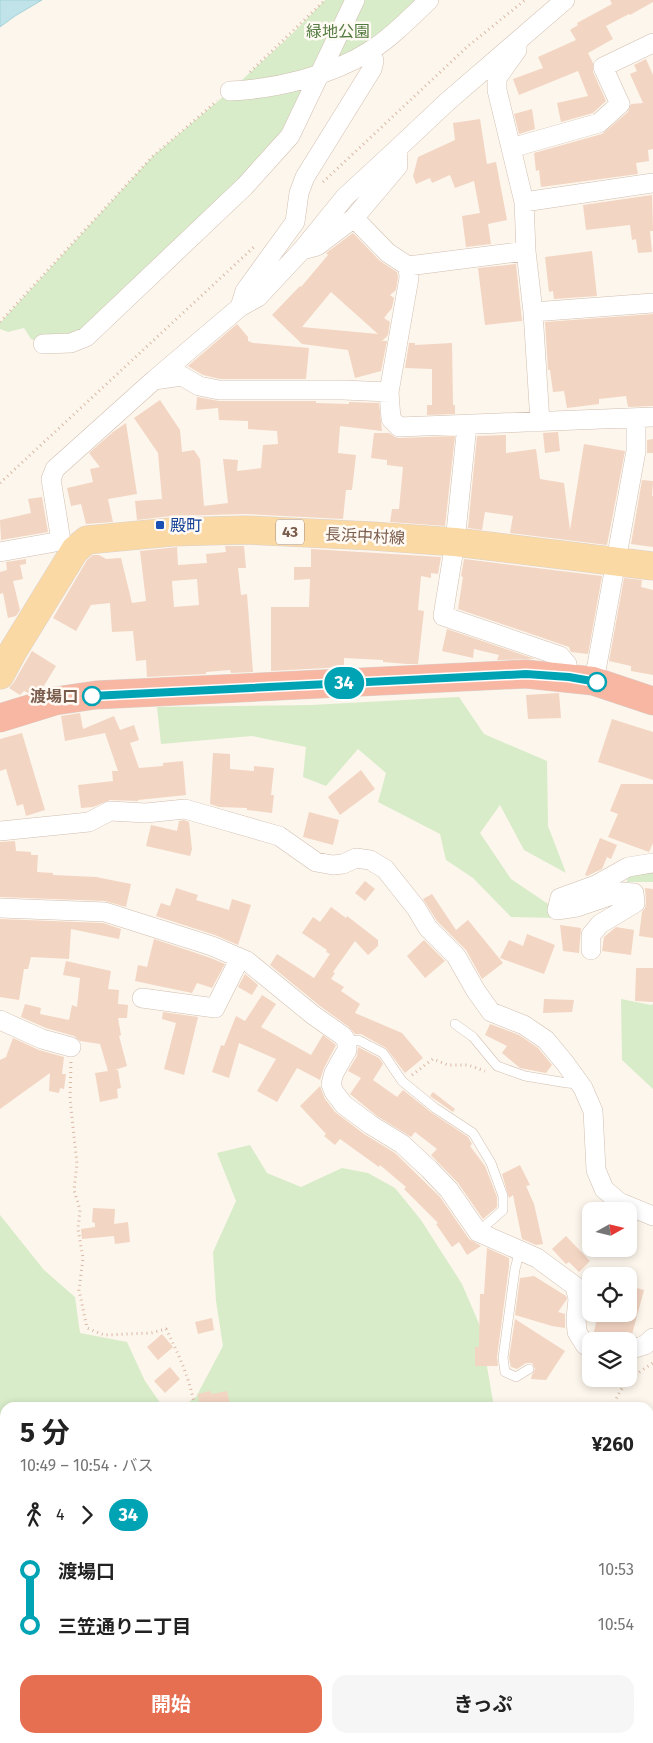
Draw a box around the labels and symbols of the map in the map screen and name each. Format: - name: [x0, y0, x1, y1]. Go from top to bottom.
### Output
- park label: 緑地公園: [306, 22, 370, 41]
- place label: 殿町: [170, 516, 202, 535]
- marker: 殿町: [154, 519, 166, 531]
- road number: 43: [276, 520, 304, 544]
- street label: 長浜中村線: [325, 524, 405, 548]
- line badge: 34: [322, 667, 366, 699]
- unlabelled marker: [587, 672, 607, 692]
- marker: 渡場口: [82, 686, 102, 706]
- place label: 渡場口: [30, 687, 78, 706]
- north arrow: [582, 1202, 638, 1258]

